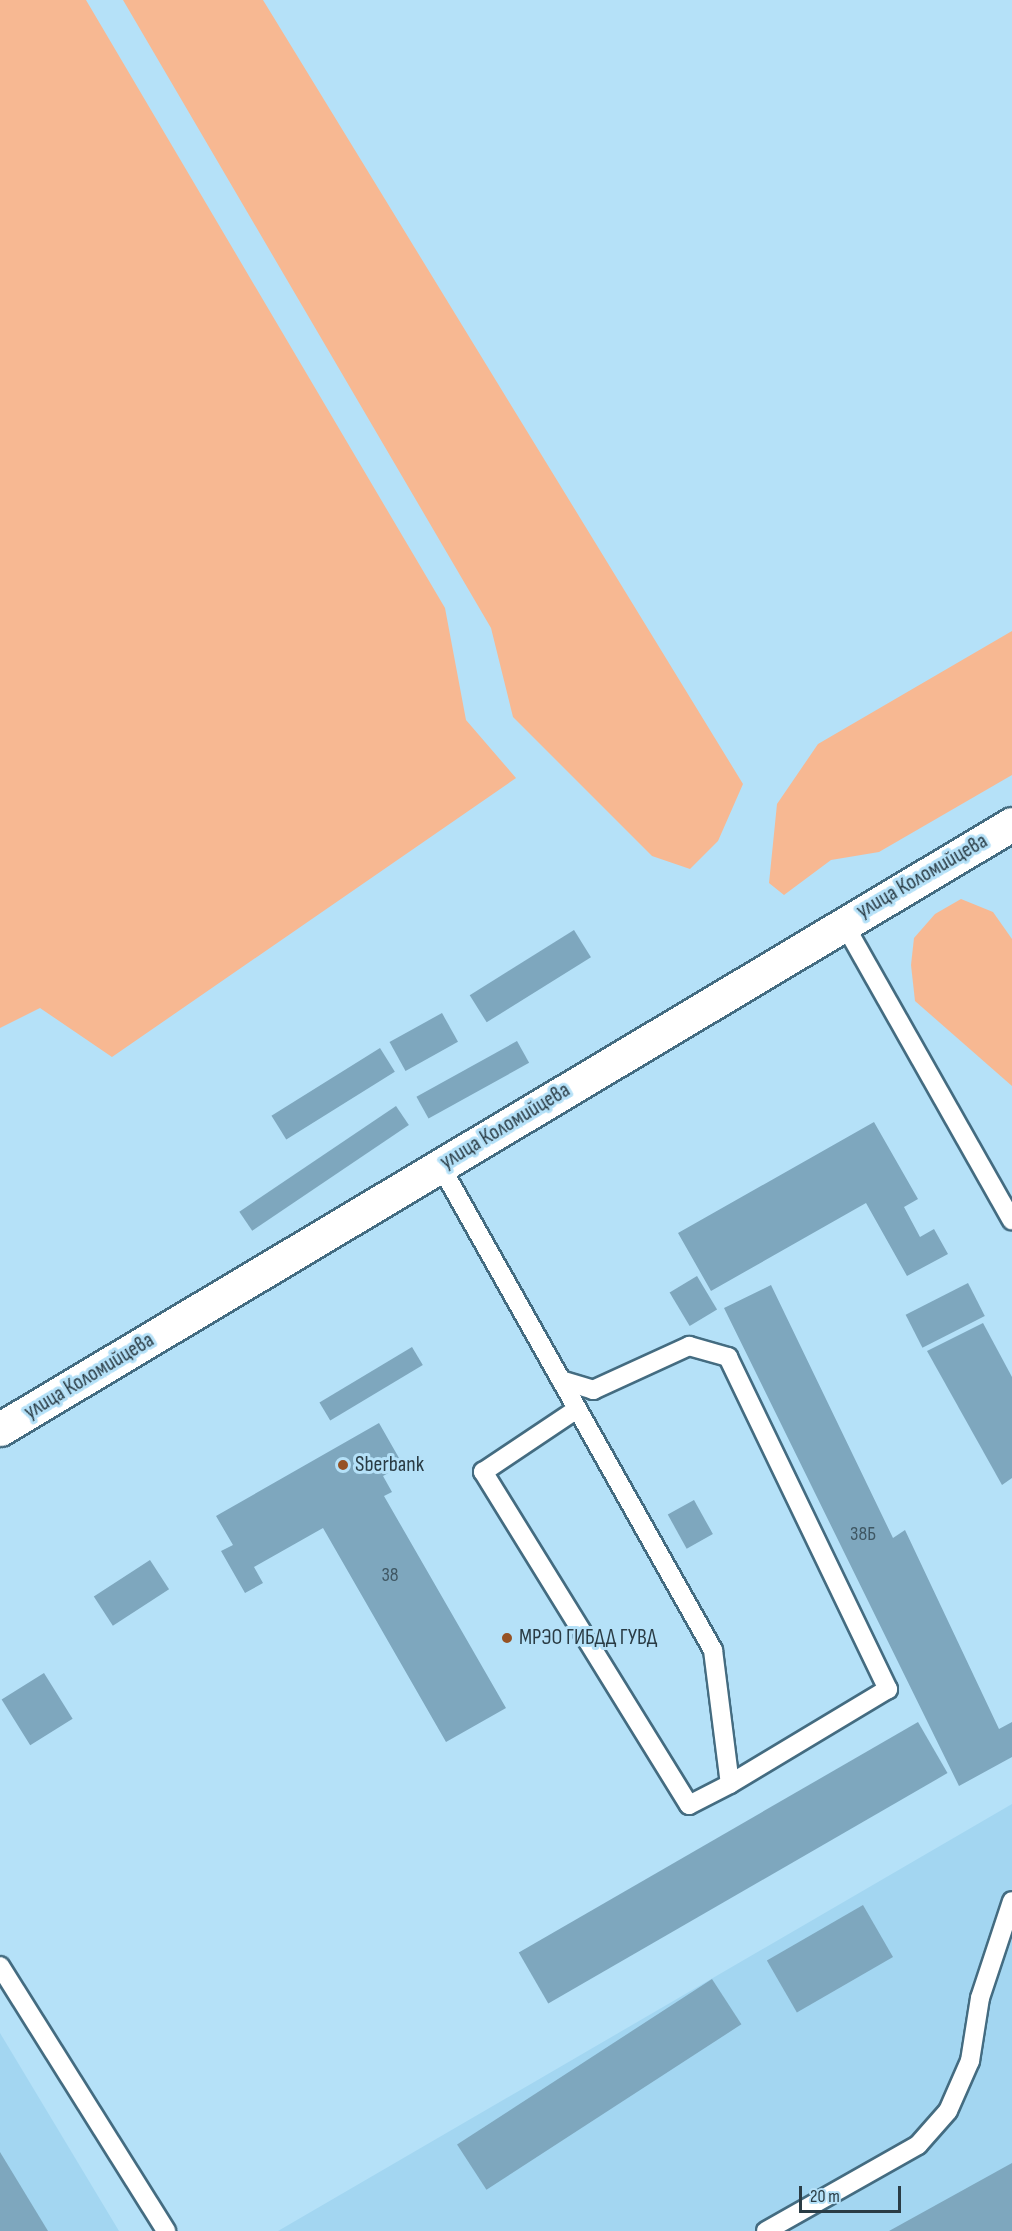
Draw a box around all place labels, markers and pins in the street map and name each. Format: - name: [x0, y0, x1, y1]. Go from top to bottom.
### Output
- place label: Sberbank: [355, 1452, 424, 1478]
- marker: Sberbank: [336, 1458, 350, 1472]
- place label: МРЭО ГИБДД ГУВД: [519, 1625, 657, 1651]
- marker: МРЭО ГИБДД ГУВД: [500, 1631, 514, 1645]

